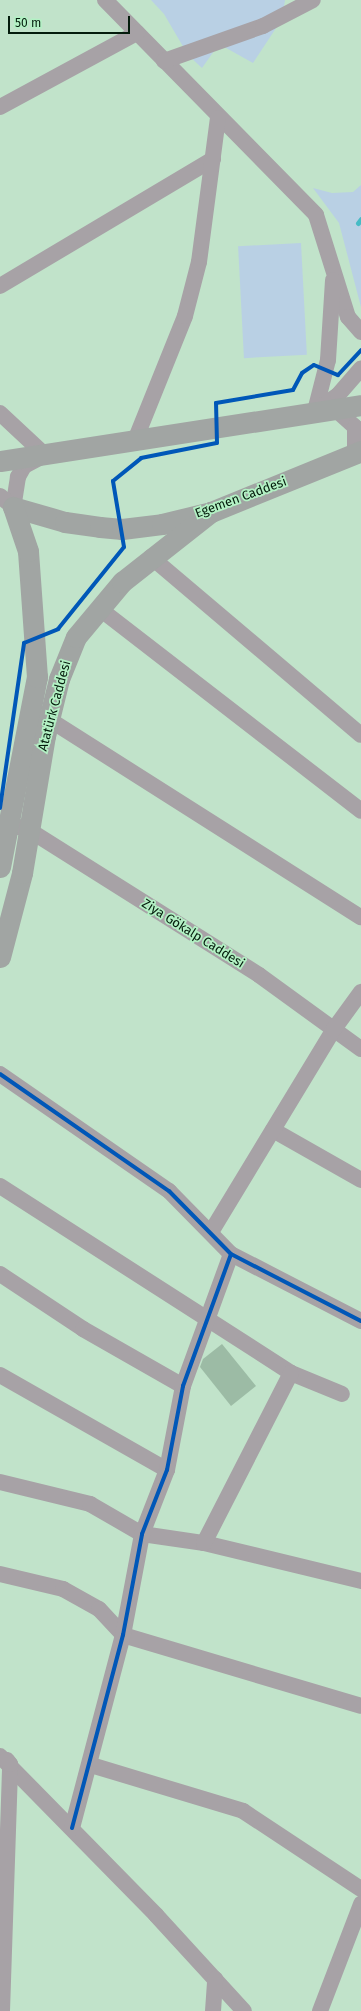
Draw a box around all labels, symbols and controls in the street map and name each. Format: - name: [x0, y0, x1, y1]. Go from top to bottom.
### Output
- scale bar: [10, 8, 132, 34]
- text: 50 m: [15, 16, 41, 30]
- street label: Egemen Caddesi: [193, 474, 289, 522]
- street label: Atatürk Caddesi: [35, 659, 75, 753]
- street label: Ziya Gökalp Caddesi: [139, 896, 247, 972]

